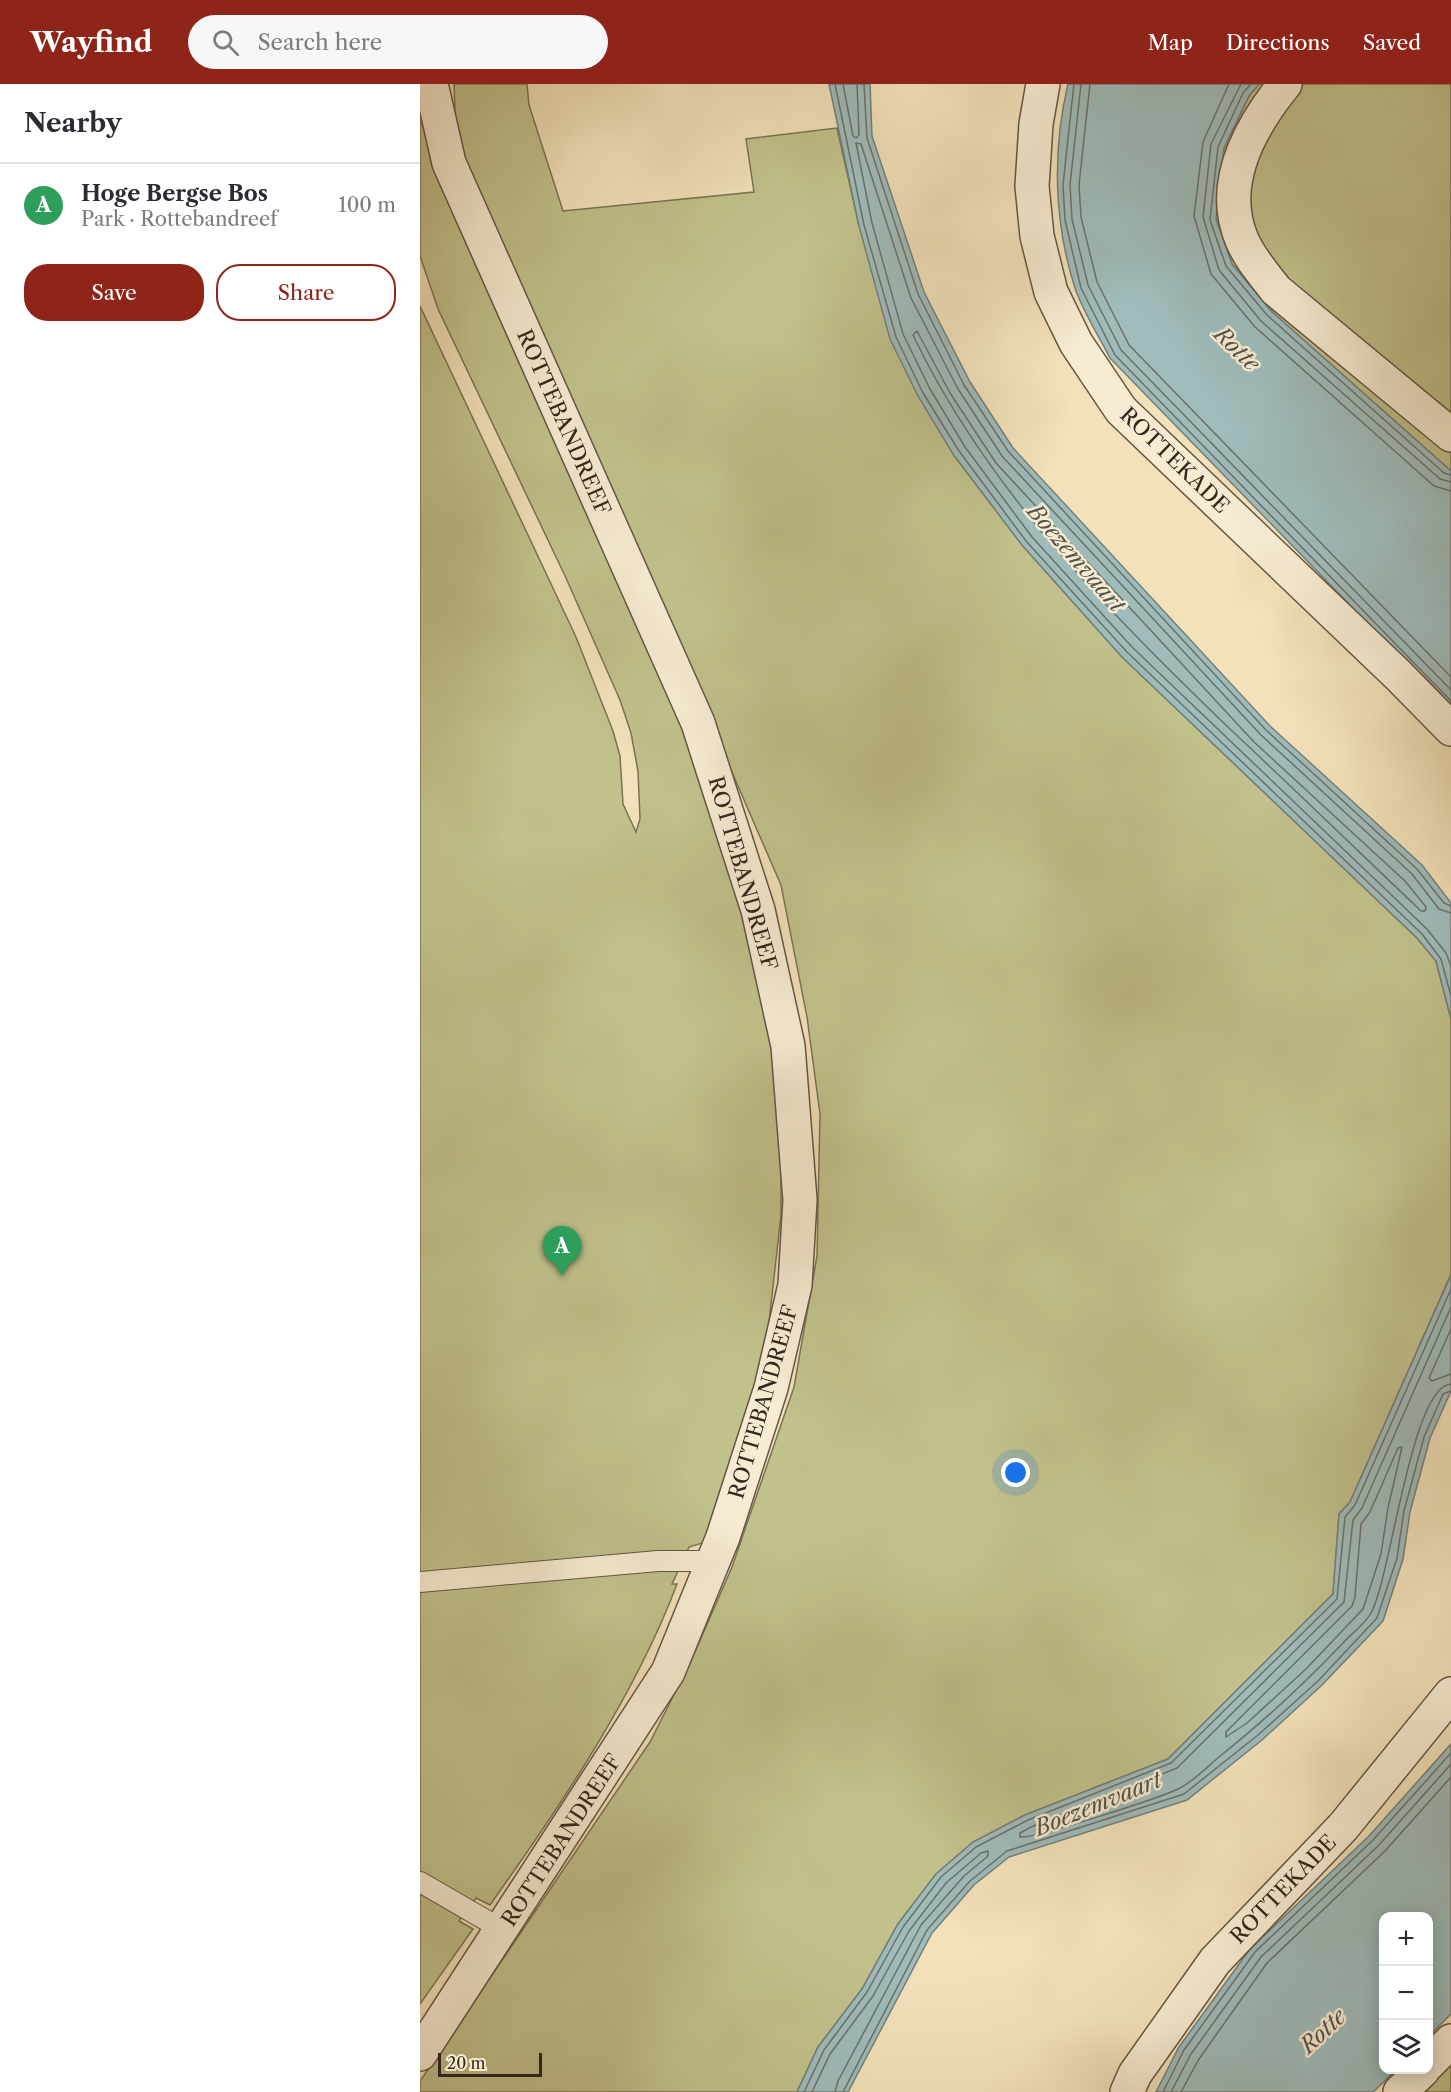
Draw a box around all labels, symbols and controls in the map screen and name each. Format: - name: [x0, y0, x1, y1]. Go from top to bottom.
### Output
- search box: [188, 15, 608, 69]
- text: Wayfind: [30, 25, 152, 59]
- icon: search: [209, 26, 242, 59]
- text: Search here: [257, 29, 382, 56]
- text: Map: [1148, 30, 1193, 55]
- text: Directions: [1226, 30, 1330, 55]
- text: Saved: [1363, 30, 1421, 55]
- text: Nearby: [24, 107, 122, 139]
- text: Hoge Bergse Bos: [81, 180, 268, 207]
- text: A: [36, 193, 51, 217]
- text: 100 m: [338, 193, 396, 217]
- text: Park · Rottebandreef: [81, 207, 277, 231]
- button: Save: [24, 264, 204, 321]
- button: Share: [216, 264, 396, 321]
- water label: Rotte: [1207, 320, 1266, 378]
- street label: ROTTEBANDREEF: [512, 325, 616, 519]
- street label: ROTTEKADE: [1115, 402, 1235, 518]
- water label: Boezemvaart: [1020, 497, 1131, 619]
- street label: ROTTEBANDREEF: [703, 773, 783, 973]
- pin: A: [542, 1226, 582, 1276]
- street label: ROTTEBANDREEF: [723, 1302, 803, 1502]
- your location: [1001, 1458, 1030, 1487]
- street label: ROTTEBANDREEF: [496, 1749, 626, 1931]
- water label: Boezemvaart: [1029, 1766, 1167, 1843]
- street label: ROTTEKADE: [1225, 1829, 1341, 1949]
- map controls: [1379, 1912, 1433, 2074]
- button: +: [1379, 1912, 1433, 1966]
- button: −: [1379, 1966, 1433, 2020]
- water label: Rotte: [1293, 2002, 1352, 2060]
- button: layers: [1379, 2020, 1433, 2074]
- scale bar: [438, 2050, 542, 2078]
- text: 20 m: [447, 2053, 486, 2073]

